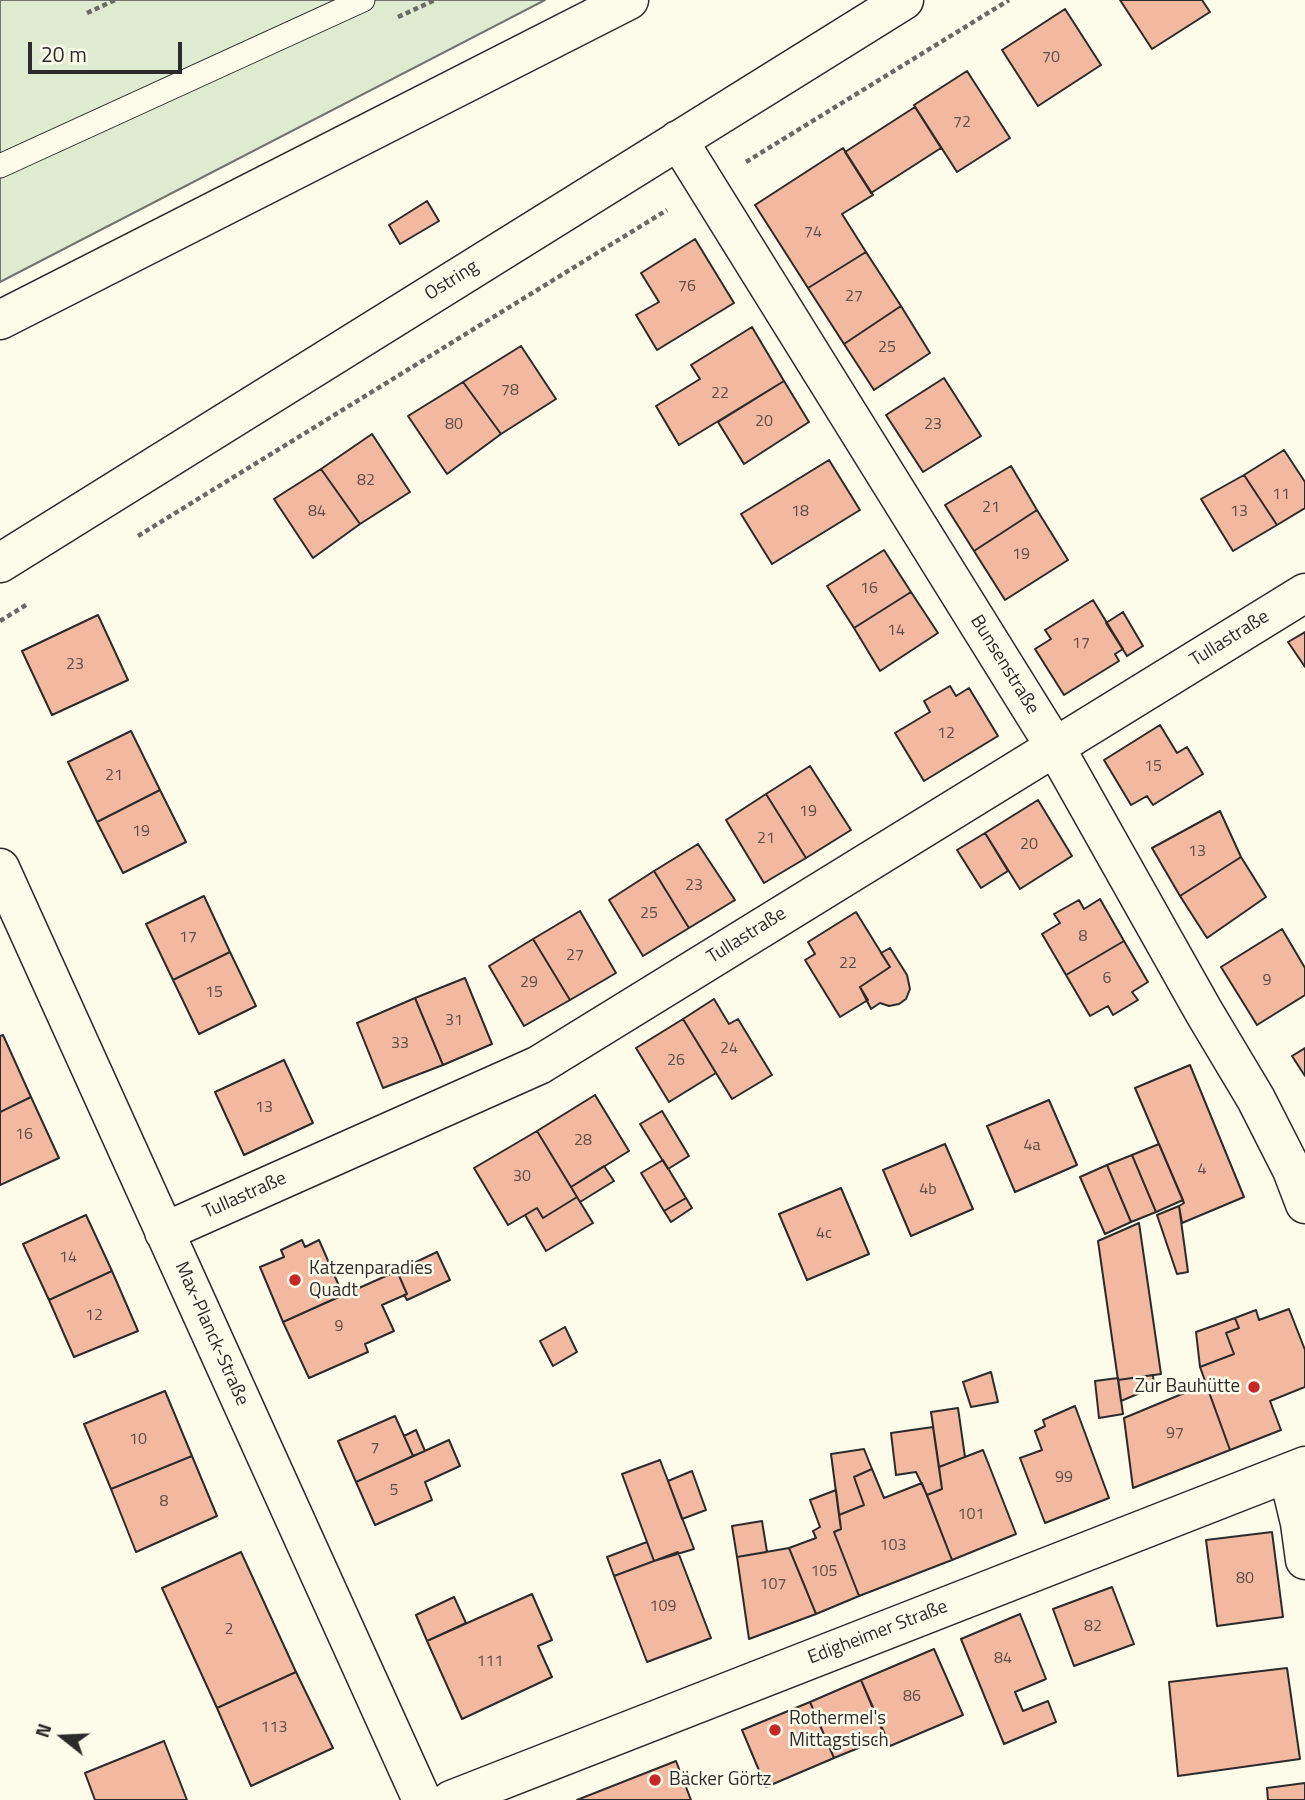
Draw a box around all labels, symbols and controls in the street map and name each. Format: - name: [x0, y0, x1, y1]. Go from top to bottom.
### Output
- scale bar: [32, 28, 186, 72]
- text: 20 m: [41, 38, 87, 70]
- house number: 70: [1042, 48, 1060, 68]
- house number: 72: [953, 113, 971, 133]
- house number: 74: [804, 223, 822, 243]
- street label: Ostring: [421, 256, 483, 306]
- house number: 76: [678, 277, 696, 297]
- house number: 27: [845, 287, 863, 307]
- house number: 25: [878, 338, 896, 358]
- house number: 78: [501, 381, 519, 401]
- house number: 22: [711, 384, 729, 404]
- house number: 20: [755, 412, 773, 432]
- house number: 80: [445, 415, 463, 435]
- house number: 23: [924, 415, 942, 435]
- house number: 82: [357, 471, 375, 491]
- house number: 11: [1272, 485, 1290, 505]
- house number: 21: [982, 498, 1000, 518]
- house number: 84: [308, 502, 326, 522]
- house number: 18: [791, 502, 809, 522]
- house number: 13: [1230, 502, 1248, 522]
- house number: 19: [1012, 545, 1030, 565]
- house number: 16: [860, 579, 878, 599]
- street label: Tullastraße: [1186, 606, 1274, 672]
- street label: Bunsenstraße: [964, 611, 1044, 719]
- house number: 14: [887, 621, 905, 641]
- house number: 17: [1072, 634, 1090, 654]
- house number: 23: [66, 655, 84, 675]
- house number: 12: [937, 724, 955, 744]
- house number: 15: [1144, 757, 1162, 777]
- house number: 21: [105, 766, 123, 786]
- house number: 19: [799, 802, 817, 822]
- house number: 19: [132, 822, 150, 842]
- house number: 21: [757, 829, 775, 849]
- house number: 20: [1020, 835, 1038, 855]
- house number: 13: [1188, 842, 1206, 862]
- house number: 23: [685, 876, 703, 896]
- street label: Tullastraße: [703, 903, 791, 969]
- house number: 25: [640, 904, 658, 924]
- house number: 8: [1079, 927, 1087, 947]
- house number: 17: [179, 928, 197, 948]
- house number: 27: [566, 946, 584, 966]
- house number: 22: [839, 954, 857, 974]
- house number: 6: [1103, 969, 1111, 989]
- house number: 9: [1263, 971, 1271, 991]
- house number: 29: [520, 973, 538, 993]
- house number: 15: [205, 983, 223, 1003]
- house number: 31: [445, 1011, 463, 1031]
- house number: 33: [391, 1034, 409, 1054]
- house number: 24: [720, 1039, 738, 1059]
- house number: 26: [667, 1051, 685, 1071]
- house number: 13: [255, 1098, 273, 1118]
- house number: 16: [15, 1125, 33, 1145]
- house number: 28: [574, 1131, 592, 1151]
- house number: 4a: [1024, 1136, 1040, 1156]
- house number: 4: [1198, 1160, 1206, 1180]
- house number: 30: [513, 1167, 531, 1187]
- street label: Tullastraße: [200, 1168, 290, 1224]
- house number: 4b: [919, 1180, 937, 1200]
- house number: 4c: [816, 1224, 832, 1244]
- house number: 14: [59, 1248, 77, 1268]
- place label: Katzenparadies Quadt: [309, 1258, 433, 1302]
- street label: Max-Planck-Straße: [169, 1259, 253, 1409]
- marker: Katzenparadies Quadt: [287, 1272, 303, 1288]
- house number: 12: [85, 1306, 103, 1326]
- house number: 9: [335, 1317, 343, 1337]
- place label: Zur Bauhütte: [1135, 1376, 1240, 1398]
- marker: Zur Bauhütte: [1246, 1379, 1262, 1395]
- house number: 97: [1166, 1424, 1184, 1444]
- house number: 10: [129, 1430, 147, 1450]
- house number: 7: [371, 1439, 379, 1459]
- house number: 99: [1055, 1468, 1073, 1488]
- house number: 5: [390, 1481, 398, 1501]
- house number: 8: [160, 1492, 168, 1512]
- house number: 101: [958, 1505, 984, 1525]
- house number: 103: [880, 1536, 906, 1556]
- house number: 105: [811, 1562, 837, 1582]
- house number: 80: [1236, 1569, 1254, 1589]
- house number: 107: [760, 1575, 786, 1595]
- street label: Edigheimer Straße: [805, 1596, 951, 1670]
- house number: 109: [650, 1597, 676, 1617]
- house number: 82: [1084, 1617, 1102, 1637]
- house number: 2: [225, 1620, 233, 1640]
- house number: 84: [994, 1649, 1012, 1669]
- house number: 111: [477, 1652, 503, 1672]
- house number: 86: [903, 1687, 921, 1707]
- north arrow: [28, 1702, 98, 1772]
- place label: Rothermel's Mittagstisch: [789, 1708, 889, 1752]
- house number: 113: [261, 1718, 287, 1738]
- text: N: [27, 1720, 58, 1741]
- marker: Rothermel's Mittagstisch: [767, 1722, 783, 1738]
- place label: Bäcker Görtz: [669, 1769, 771, 1791]
- marker: Bäcker Görtz: [647, 1772, 663, 1788]

